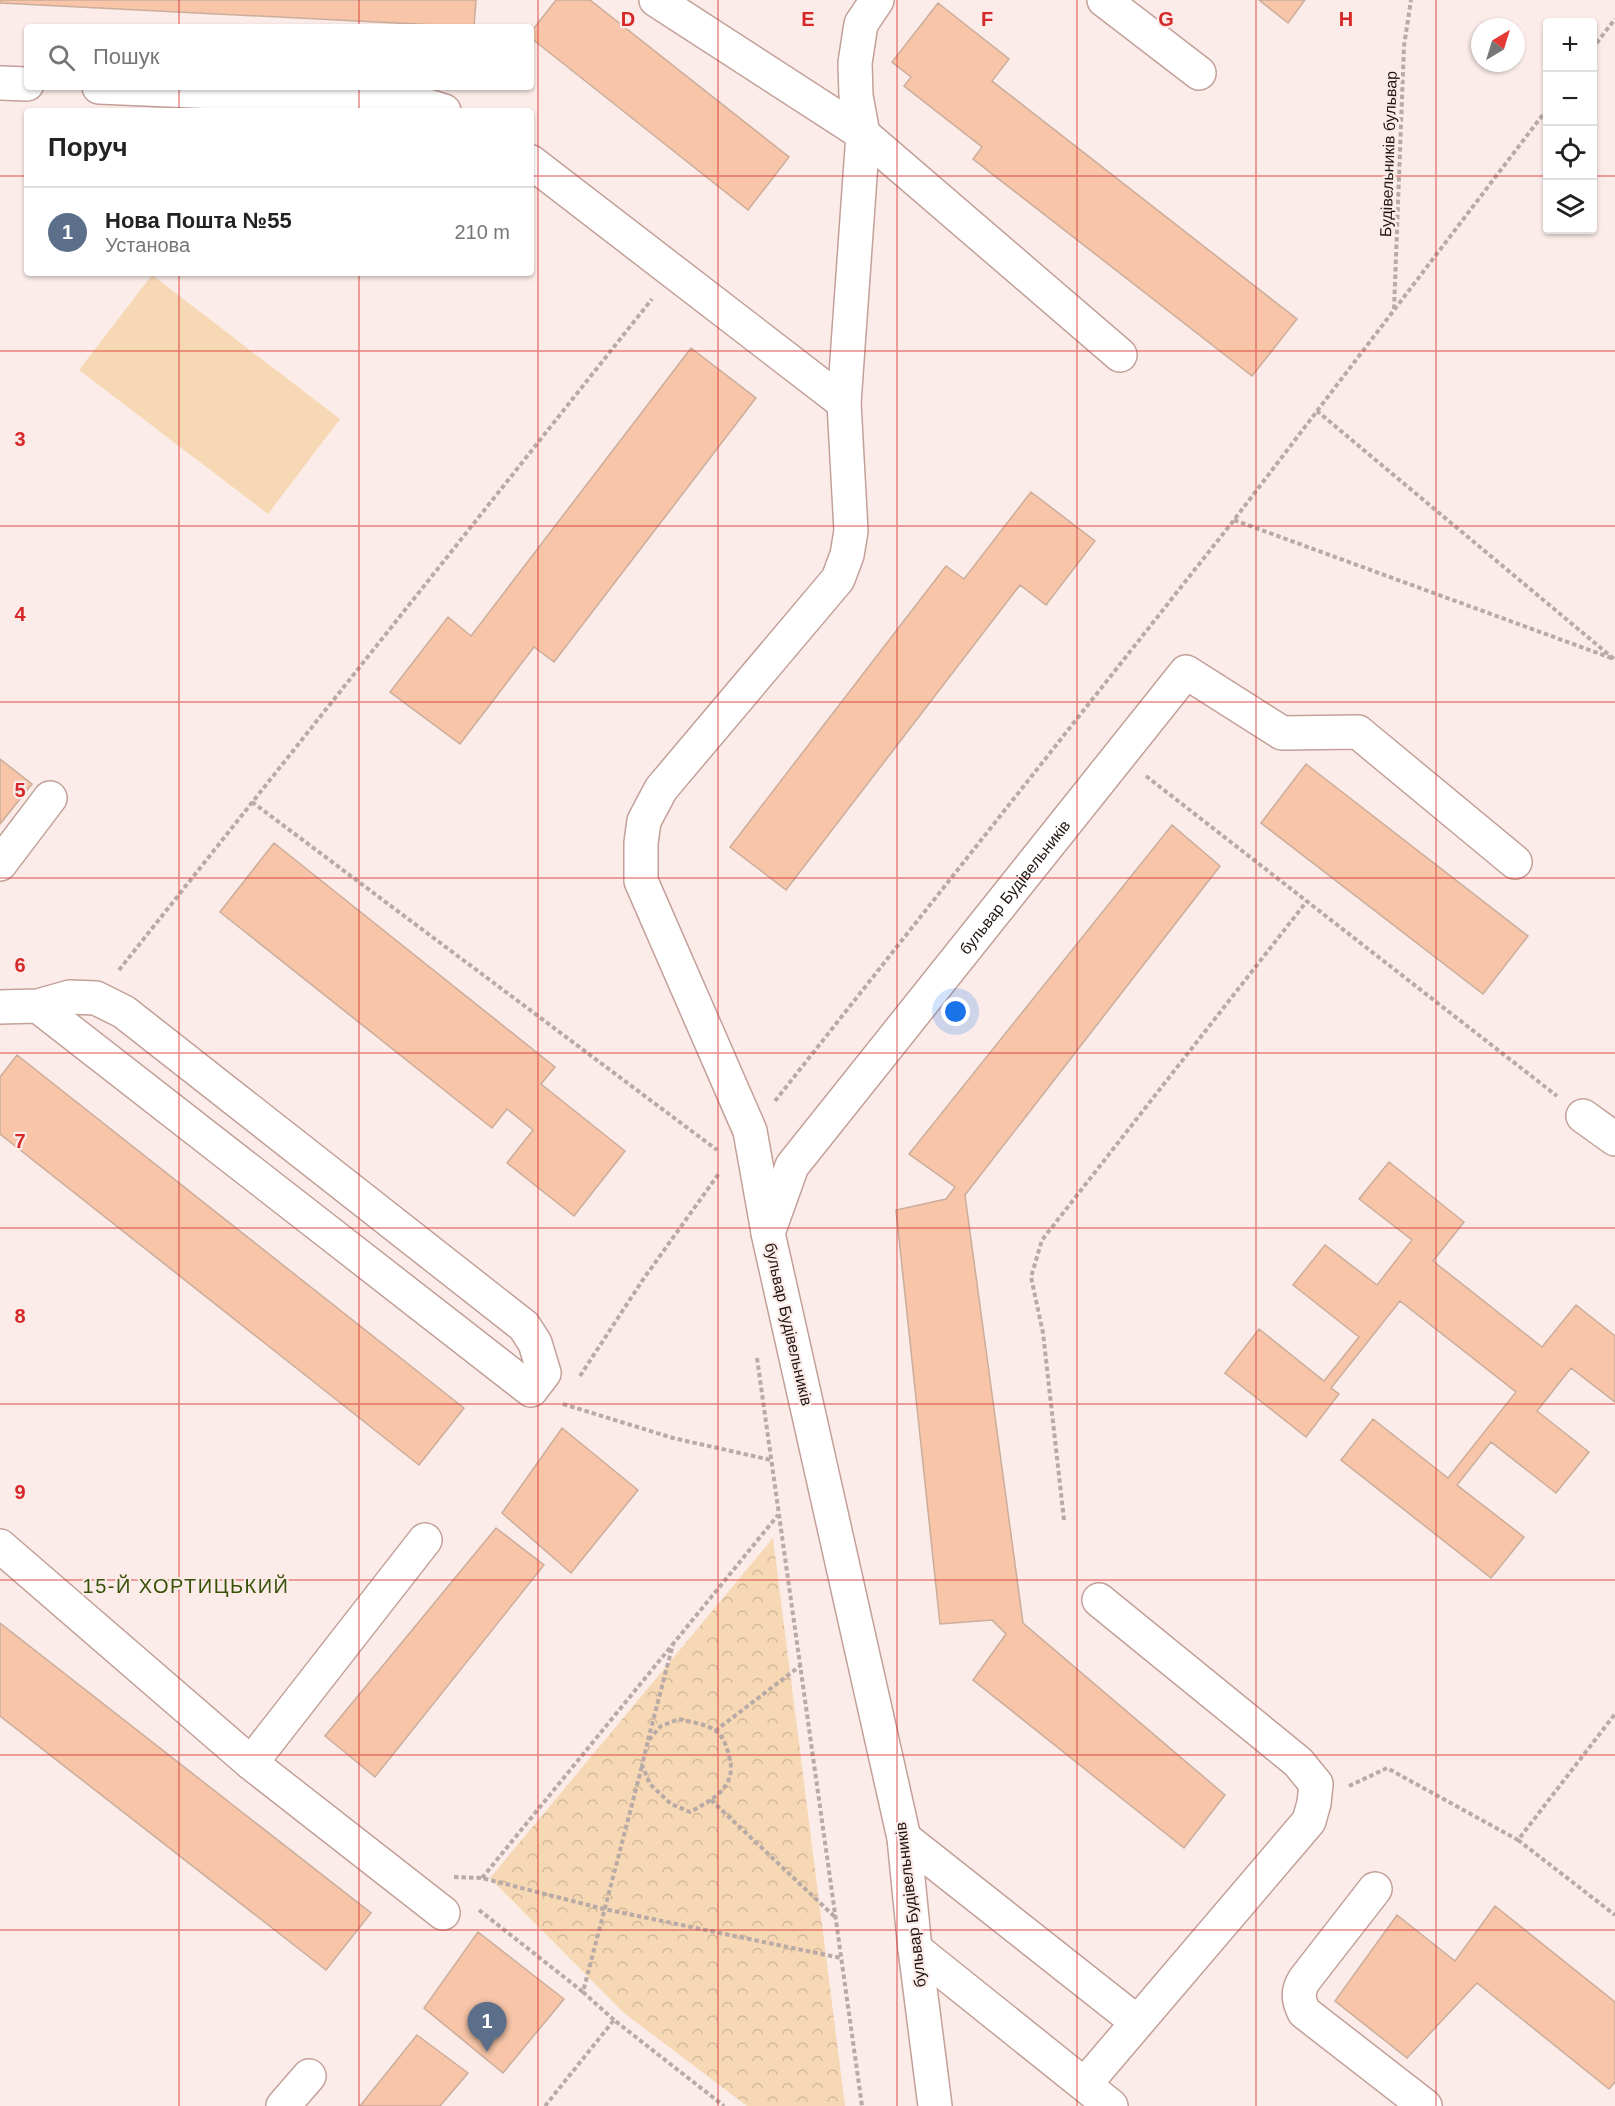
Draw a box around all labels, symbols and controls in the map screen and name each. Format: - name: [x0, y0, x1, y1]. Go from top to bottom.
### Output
- text: D: [621, 8, 635, 30]
- text: E: [801, 8, 815, 30]
- text: F: [981, 8, 993, 30]
- text: G: [1158, 8, 1174, 30]
- text: H: [1339, 8, 1353, 30]
- north arrow: [1471, 18, 1525, 72]
- map controls: [1543, 18, 1597, 234]
- button: +: [1543, 18, 1597, 72]
- search box: [24, 24, 534, 90]
- icon: search: [45, 41, 78, 74]
- text: Пошук: [93, 44, 159, 69]
- street label: Будівельників бульвар: [1377, 70, 1400, 237]
- button: −: [1543, 72, 1597, 126]
- button: locate: [1543, 126, 1597, 180]
- text: Поруч: [48, 132, 128, 162]
- button: layers: [1543, 180, 1597, 234]
- text: Нова Пошта №55: [105, 208, 292, 233]
- text: 1: [62, 221, 73, 243]
- text: 210 m: [454, 221, 510, 243]
- text: Установа: [105, 234, 190, 256]
- text: 3: [14, 428, 26, 450]
- text: 4: [14, 603, 26, 625]
- text: 5: [14, 779, 26, 801]
- street label: бульвар Будівельників: [956, 817, 1074, 958]
- text: 6: [14, 954, 26, 976]
- your location: [941, 997, 970, 1026]
- text: 7: [14, 1130, 26, 1152]
- street label: бульвар Будівельників: [762, 1241, 816, 1407]
- text: 8: [14, 1305, 26, 1327]
- text: 9: [14, 1481, 26, 1503]
- district label: 15-Й ХОРТИЦЬКИЙ: [83, 1574, 289, 1597]
- street label: бульвар Будівельників: [892, 1821, 929, 1989]
- pin: 1: [468, 2002, 506, 2052]

